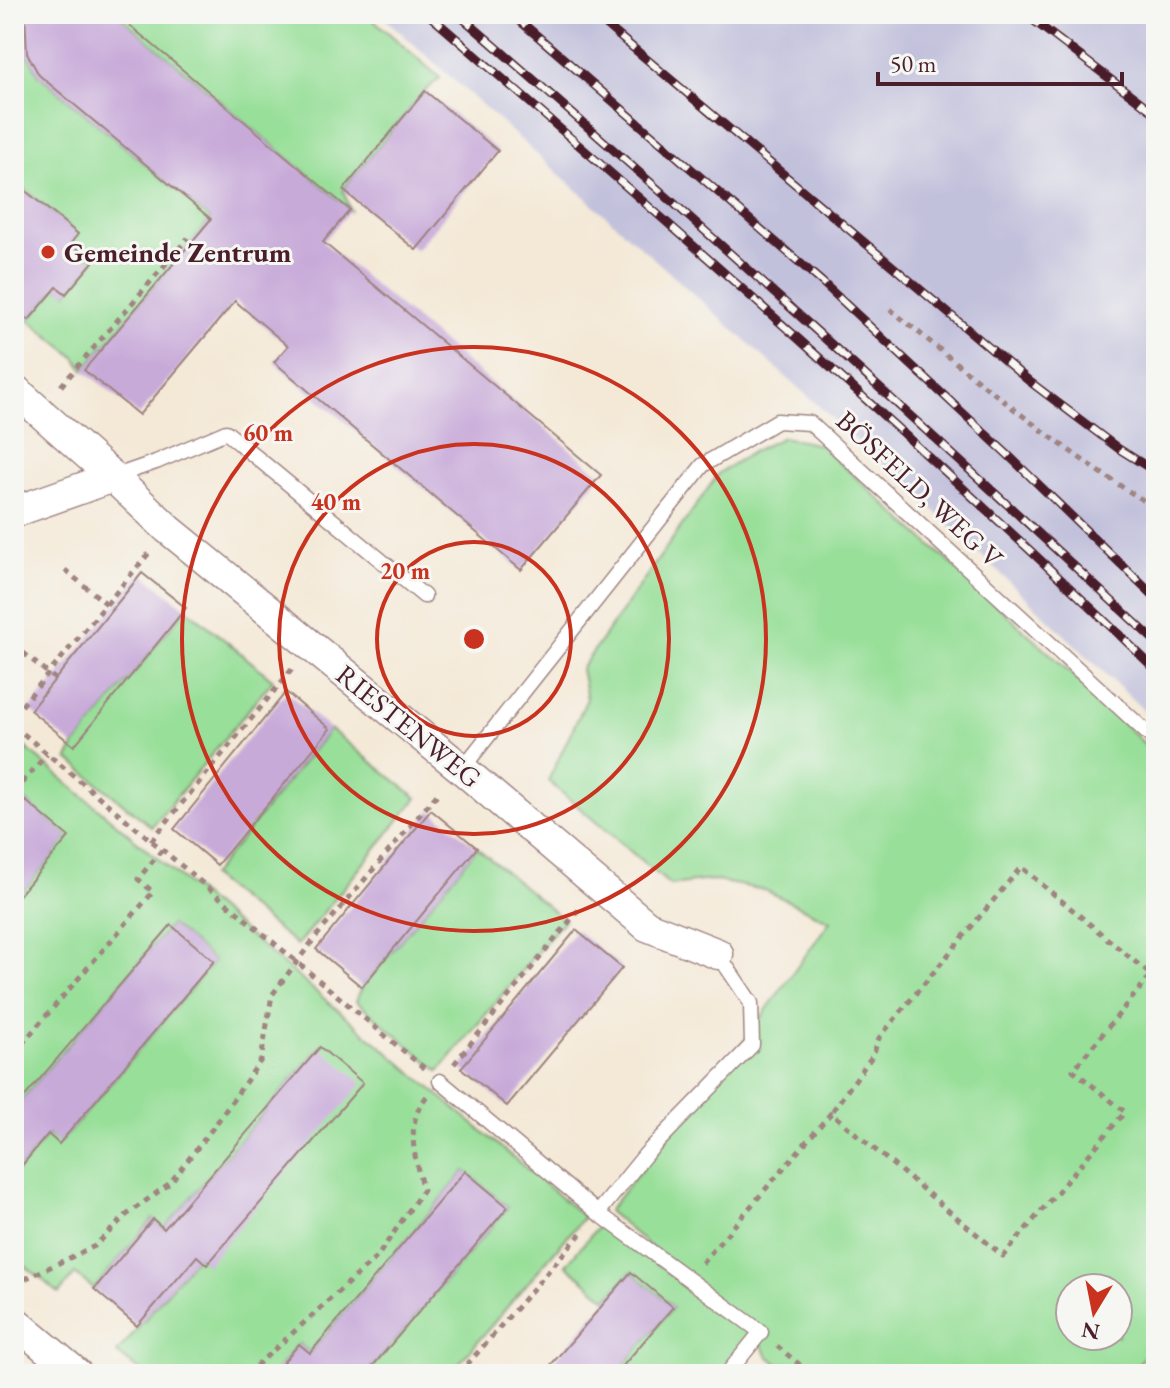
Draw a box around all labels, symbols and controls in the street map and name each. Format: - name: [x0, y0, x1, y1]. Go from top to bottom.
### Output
- scale bar: [878, 36, 1122, 86]
- text: 50 m: [890, 48, 937, 79]
- place label: Gemeinde Zentrum: [64, 234, 292, 270]
- marker: Gemeinde Zentrum: [39, 243, 57, 261]
- street label: BÖSFELD, WEG V: [829, 402, 1011, 576]
- text: 60 m: [243, 417, 293, 448]
- text: 40 m: [311, 486, 361, 517]
- text: 20 m: [380, 555, 430, 586]
- centre of rings: [460, 625, 488, 653]
- street label: RIESTENWEG: [329, 656, 489, 796]
- north arrow: [1054, 1272, 1134, 1352]
- text: N: [1079, 1315, 1102, 1347]

